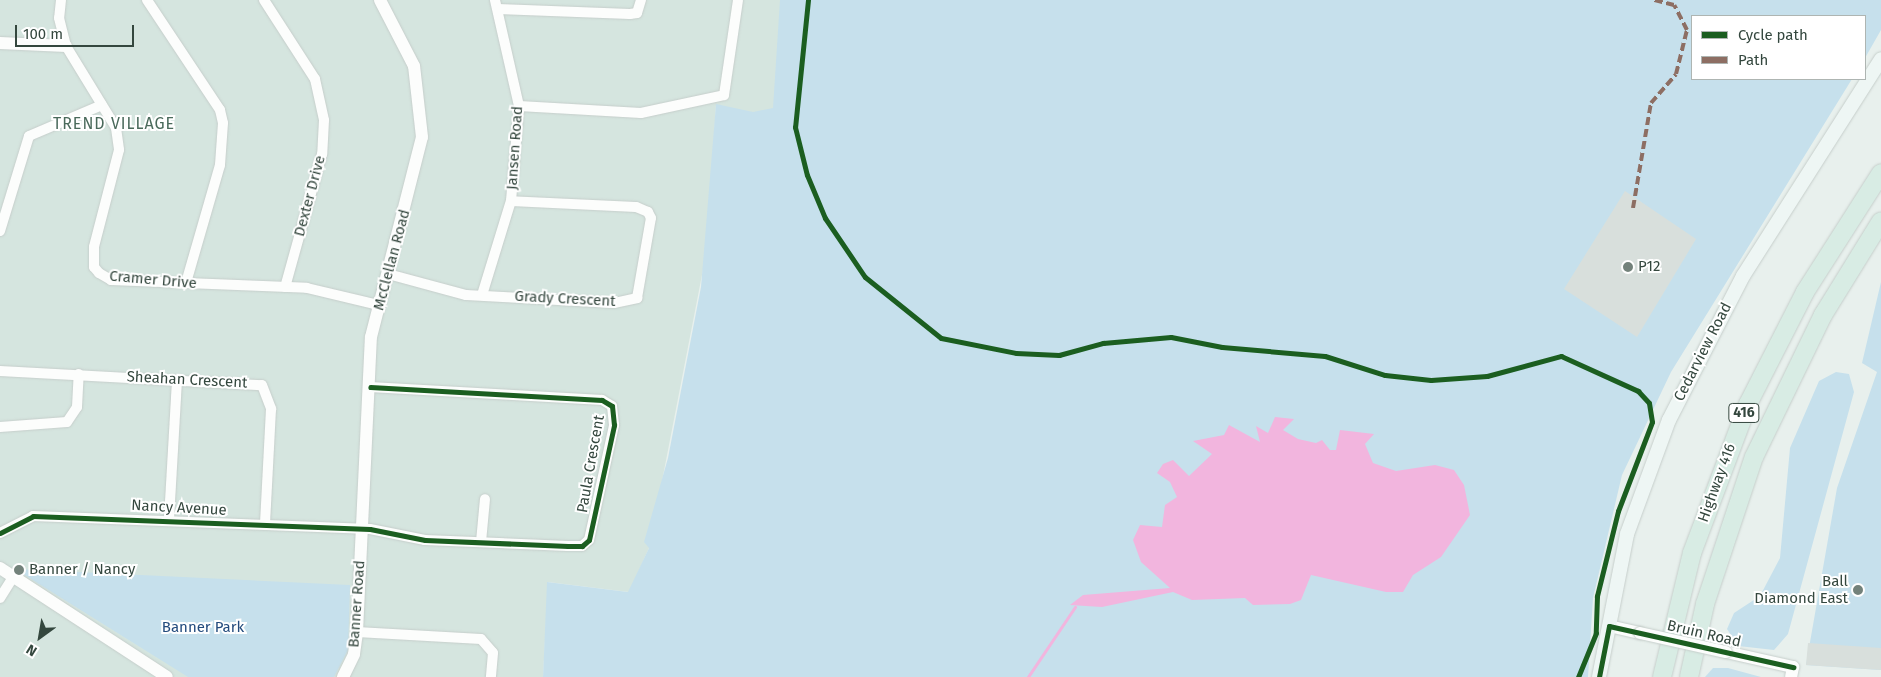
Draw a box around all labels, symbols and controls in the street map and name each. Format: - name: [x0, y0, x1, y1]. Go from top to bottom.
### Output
- scale bar: [18, 15, 136, 47]
- legend: [1691, 15, 1866, 80]
- text: 100 m: [23, 25, 63, 43]
- text: Cycle path: [1738, 26, 1808, 44]
- text: Path: [1738, 51, 1768, 69]
- street label: Jansen Road: [503, 105, 527, 191]
- district label: TREND VILLAGE: [51, 114, 177, 134]
- street label: Dexter Drive: [291, 153, 329, 239]
- street label: McClellan Road: [370, 208, 414, 312]
- place label: P12: [1638, 258, 1660, 276]
- marker: P12: [1622, 261, 1634, 273]
- street label: Cramer Drive: [109, 267, 197, 293]
- street label: Grady Crescent: [514, 287, 616, 311]
- street label: Cedarview Road: [1670, 300, 1736, 404]
- street label: Sheahan Crescent: [126, 368, 248, 392]
- road number: 416: [1728, 402, 1760, 424]
- street label: Paula Crescent: [574, 414, 608, 514]
- street label: Highway 416: [1694, 441, 1740, 525]
- street label: Nancy Avenue: [131, 497, 227, 519]
- street label: Banner Road: [345, 560, 369, 648]
- place label: Banner / Nancy: [29, 561, 135, 579]
- marker: Banner / Nancy: [13, 564, 25, 576]
- place label: Ball Diamond East: [1754, 572, 1848, 607]
- marker: Ball Diamond East: [1852, 584, 1864, 596]
- north arrow: [15, 612, 65, 662]
- street label: Bruin Road: [1665, 617, 1743, 651]
- park label: Banner Park: [162, 619, 244, 637]
- text: N: [23, 640, 40, 660]

